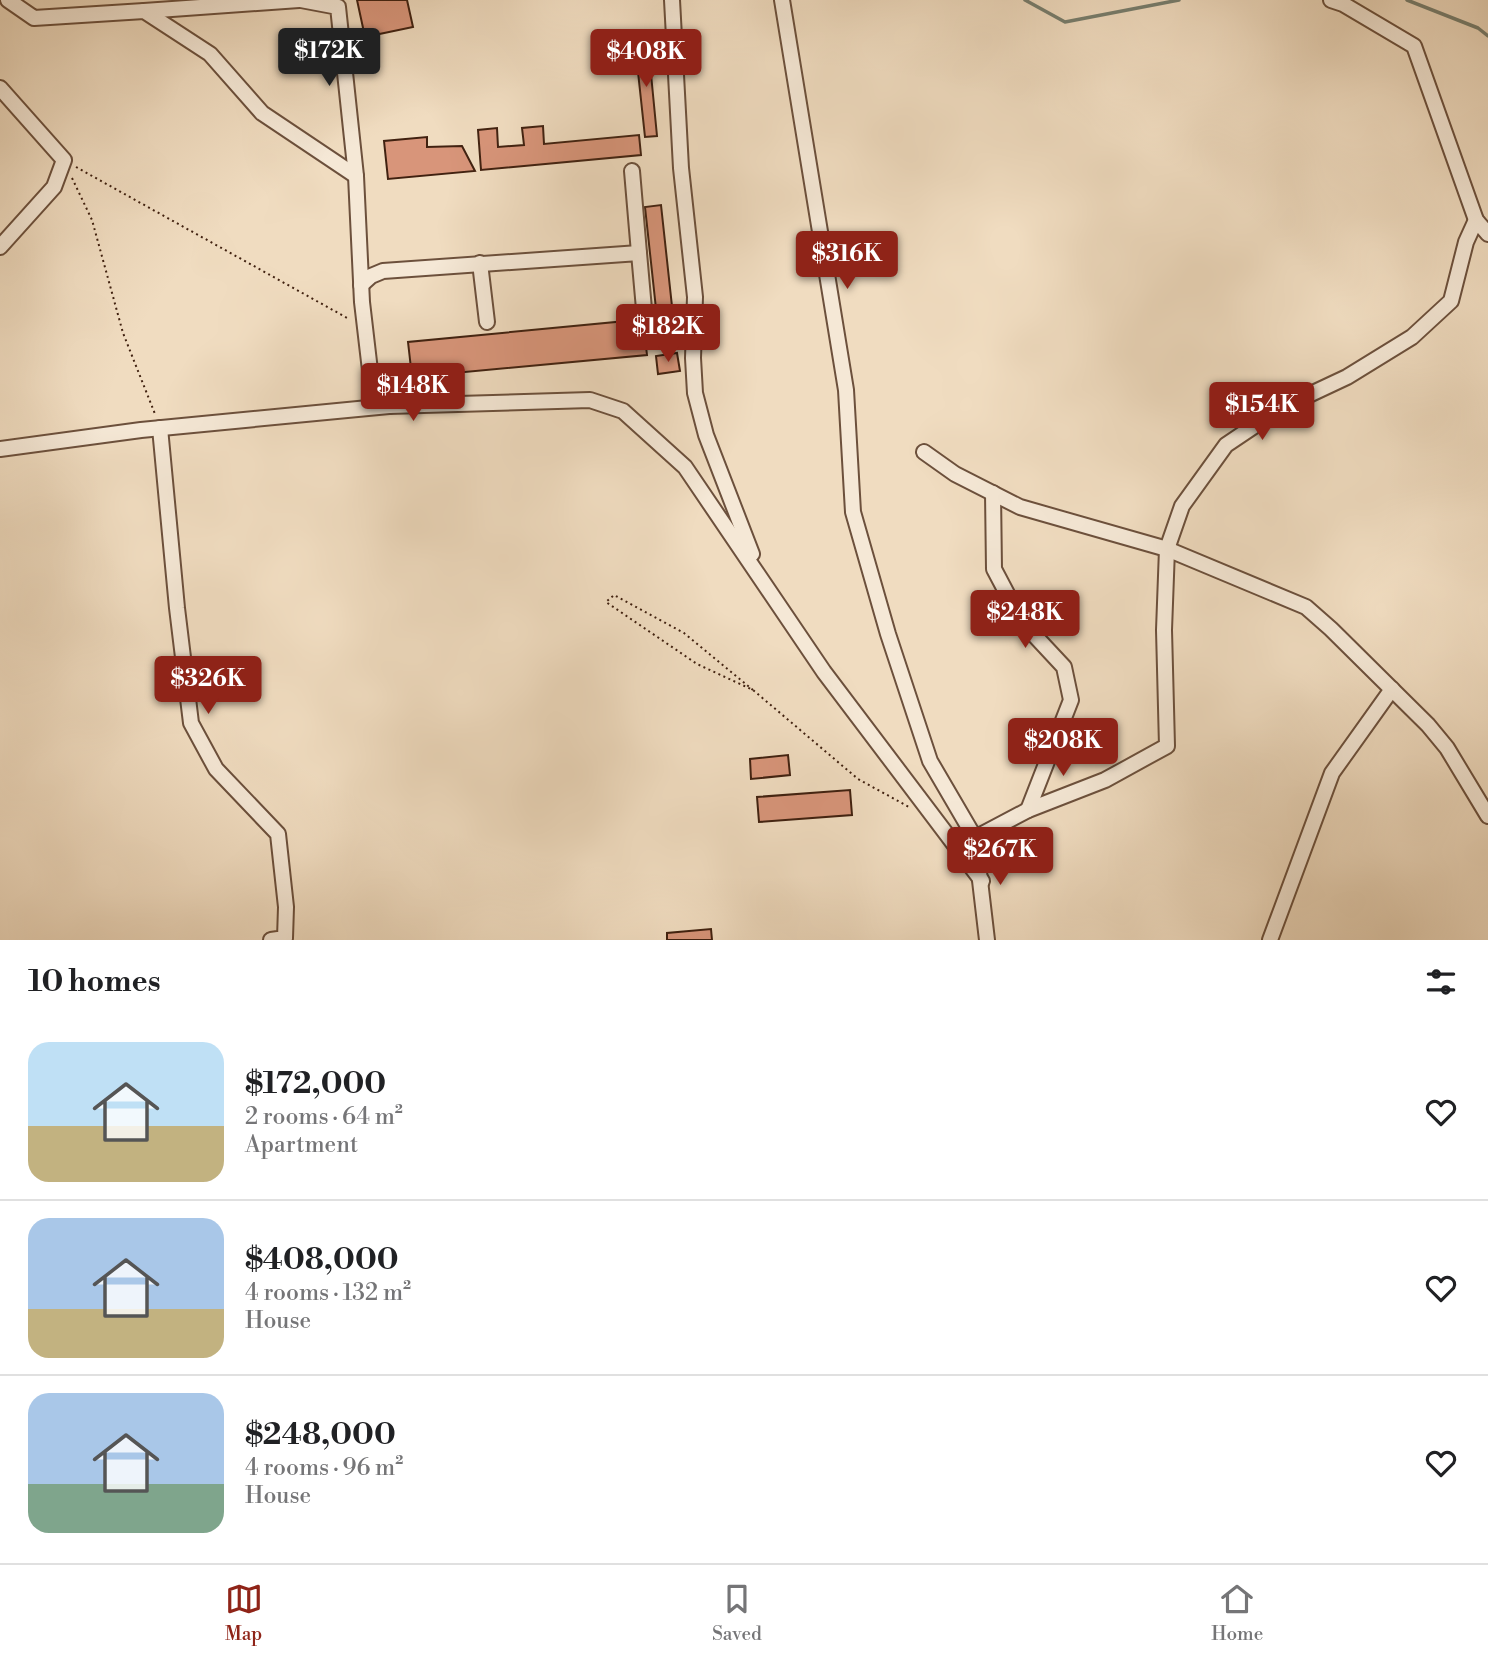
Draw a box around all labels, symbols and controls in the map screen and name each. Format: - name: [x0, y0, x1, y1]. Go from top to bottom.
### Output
- pin: $172K: [280, 28, 378, 88]
- pin: $408K: [597, 29, 695, 89]
- text: $172K: [294, 37, 364, 65]
- text: $408K: [606, 38, 686, 66]
- pin: $316K: [798, 232, 896, 291]
- text: $316K: [812, 240, 882, 268]
- pin: $182K: [619, 304, 717, 364]
- text: $182K: [632, 313, 704, 341]
- pin: $148K: [364, 364, 462, 423]
- text: $148K: [377, 372, 449, 400]
- pin: $154K: [1213, 382, 1311, 442]
- text: $154K: [1225, 391, 1299, 419]
- pin: $248K: [976, 590, 1074, 650]
- text: $248K: [987, 599, 1063, 627]
- pin: $326K: [159, 656, 257, 716]
- text: $326K: [170, 665, 246, 693]
- pin: $208K: [1014, 718, 1112, 778]
- text: $208K: [1024, 727, 1102, 755]
- pin: $267K: [951, 828, 1049, 887]
- text: $267K: [963, 836, 1037, 864]
- text: 10 homes: [28, 963, 161, 1001]
- icon: filters: [1422, 963, 1460, 1001]
- text: $172,000: [245, 1065, 386, 1103]
- icon: home: [84, 1070, 168, 1154]
- icon: heart: [1422, 1093, 1460, 1131]
- text: 2 rooms · 64 m²: [245, 1103, 403, 1131]
- text: Apartment: [245, 1131, 358, 1159]
- text: $408,000: [245, 1241, 399, 1279]
- icon: home: [84, 1246, 168, 1330]
- icon: heart: [1422, 1269, 1460, 1307]
- text: 4 rooms · 132 m²: [245, 1279, 411, 1307]
- text: House: [245, 1307, 311, 1335]
- text: $248,000: [245, 1416, 396, 1454]
- icon: home: [84, 1421, 168, 1505]
- icon: heart: [1422, 1444, 1460, 1482]
- text: 4 rooms · 96 m²: [245, 1454, 403, 1482]
- text: House: [245, 1482, 311, 1510]
- tab: Map: [225, 1580, 263, 1646]
- tab: Saved: [712, 1580, 762, 1646]
- tab: Home: [1211, 1580, 1263, 1646]

